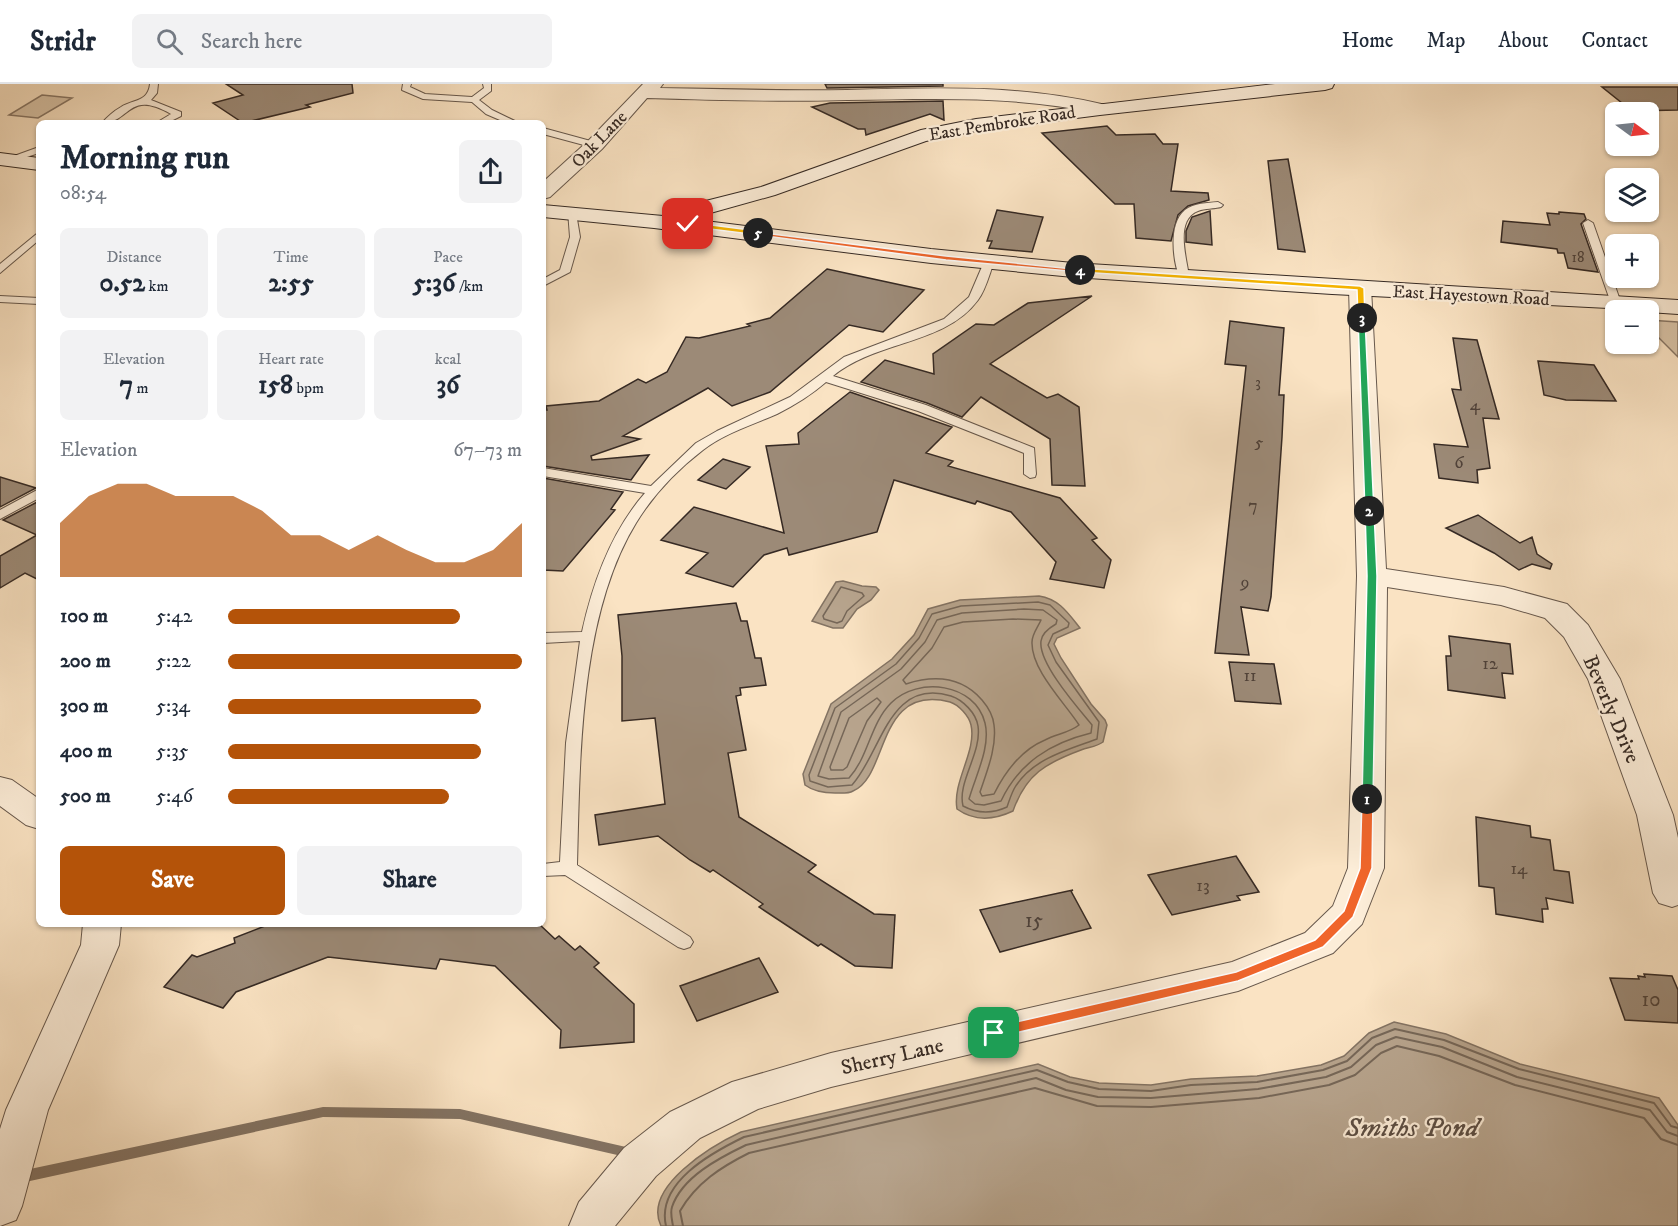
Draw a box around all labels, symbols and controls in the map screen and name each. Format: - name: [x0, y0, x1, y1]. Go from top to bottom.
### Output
- search box: [132, 14, 552, 68]
- text: Stridr: [30, 24, 96, 59]
- icon: search: [153, 25, 186, 58]
- text: Search here: [201, 28, 302, 55]
- text: Home: [1342, 28, 1394, 54]
- text: Map: [1427, 28, 1465, 54]
- text: About: [1498, 28, 1549, 54]
- text: Contact: [1582, 28, 1648, 54]
- street label: East Pembroke Road: [927, 102, 1077, 146]
- north arrow: [1605, 102, 1659, 156]
- map controls: [1605, 102, 1659, 354]
- street label: Oak Lane: [567, 107, 632, 173]
- text: Morning run: [60, 138, 229, 179]
- button: share: [459, 140, 522, 203]
- button: layers: [1605, 168, 1659, 222]
- text: 08:54: [60, 181, 106, 206]
- pin: [662, 198, 713, 249]
- icon: check: [671, 207, 704, 240]
- pin: 5: [743, 218, 773, 248]
- text: 5: [754, 223, 762, 243]
- button: +: [1605, 234, 1659, 288]
- text: Distance: [106, 247, 162, 267]
- text: Time: [274, 247, 308, 267]
- text: Pace: [433, 247, 463, 267]
- house number: 18: [1571, 248, 1585, 267]
- pin: 4: [1065, 255, 1095, 285]
- text: 4: [1075, 260, 1085, 280]
- text: 0.52: [100, 267, 145, 300]
- text: 2:55: [268, 267, 314, 300]
- text: 5:36: [413, 267, 456, 300]
- text: km: [145, 276, 168, 296]
- text: /km: [456, 276, 483, 296]
- street label: East Hayestown Road: [1392, 281, 1550, 311]
- button: −: [1605, 300, 1659, 354]
- pin: 3: [1347, 303, 1377, 333]
- text: 3: [1359, 308, 1365, 328]
- text: Elevation: [103, 349, 165, 369]
- text: Heart rate: [258, 349, 324, 369]
- text: kcal: [435, 349, 461, 369]
- text: 7: [119, 369, 133, 402]
- text: 158: [258, 369, 293, 402]
- text: 36: [436, 369, 460, 402]
- house number: 3: [1255, 373, 1261, 392]
- text: m: [133, 378, 149, 398]
- text: bpm: [293, 378, 324, 398]
- house number: 4: [1470, 394, 1481, 416]
- house number: 5: [1255, 432, 1264, 454]
- text: Elevation: [60, 438, 137, 463]
- text: 67–73 m: [453, 438, 522, 463]
- house number: 6: [1454, 452, 1464, 474]
- house number: 7: [1248, 495, 1258, 517]
- pin: 2: [1354, 496, 1384, 526]
- text: 2: [1365, 501, 1373, 521]
- house number: 9: [1240, 572, 1249, 594]
- text: 100 m: [60, 604, 108, 629]
- text: 5:42: [156, 604, 193, 629]
- text: 200 m: [60, 649, 111, 674]
- text: 5:22: [156, 649, 191, 674]
- street label: Beverly Drive: [1577, 651, 1646, 768]
- house number: 12: [1482, 653, 1498, 675]
- house number: 11: [1243, 665, 1257, 687]
- text: 300 m: [60, 694, 108, 719]
- text: 5:34: [156, 694, 190, 719]
- text: 400 m: [60, 739, 112, 764]
- text: 5:35: [156, 739, 189, 764]
- text: 500 m: [60, 784, 111, 809]
- text: 5:46: [156, 784, 193, 809]
- pin: 1: [1352, 784, 1382, 814]
- text: 1: [1364, 789, 1370, 809]
- button: Save: [60, 846, 285, 915]
- button: Share: [297, 846, 522, 915]
- house number: 14: [1511, 858, 1528, 880]
- house number: 13: [1196, 875, 1210, 897]
- house number: 15: [1025, 908, 1043, 934]
- house number: 10: [1642, 987, 1660, 1013]
- pin: [968, 1007, 1019, 1058]
- icon: arrive: [977, 1016, 1010, 1049]
- street label: Sherry Lane: [838, 1032, 946, 1081]
- water label: Smiths Pond: [1344, 1111, 1483, 1145]

